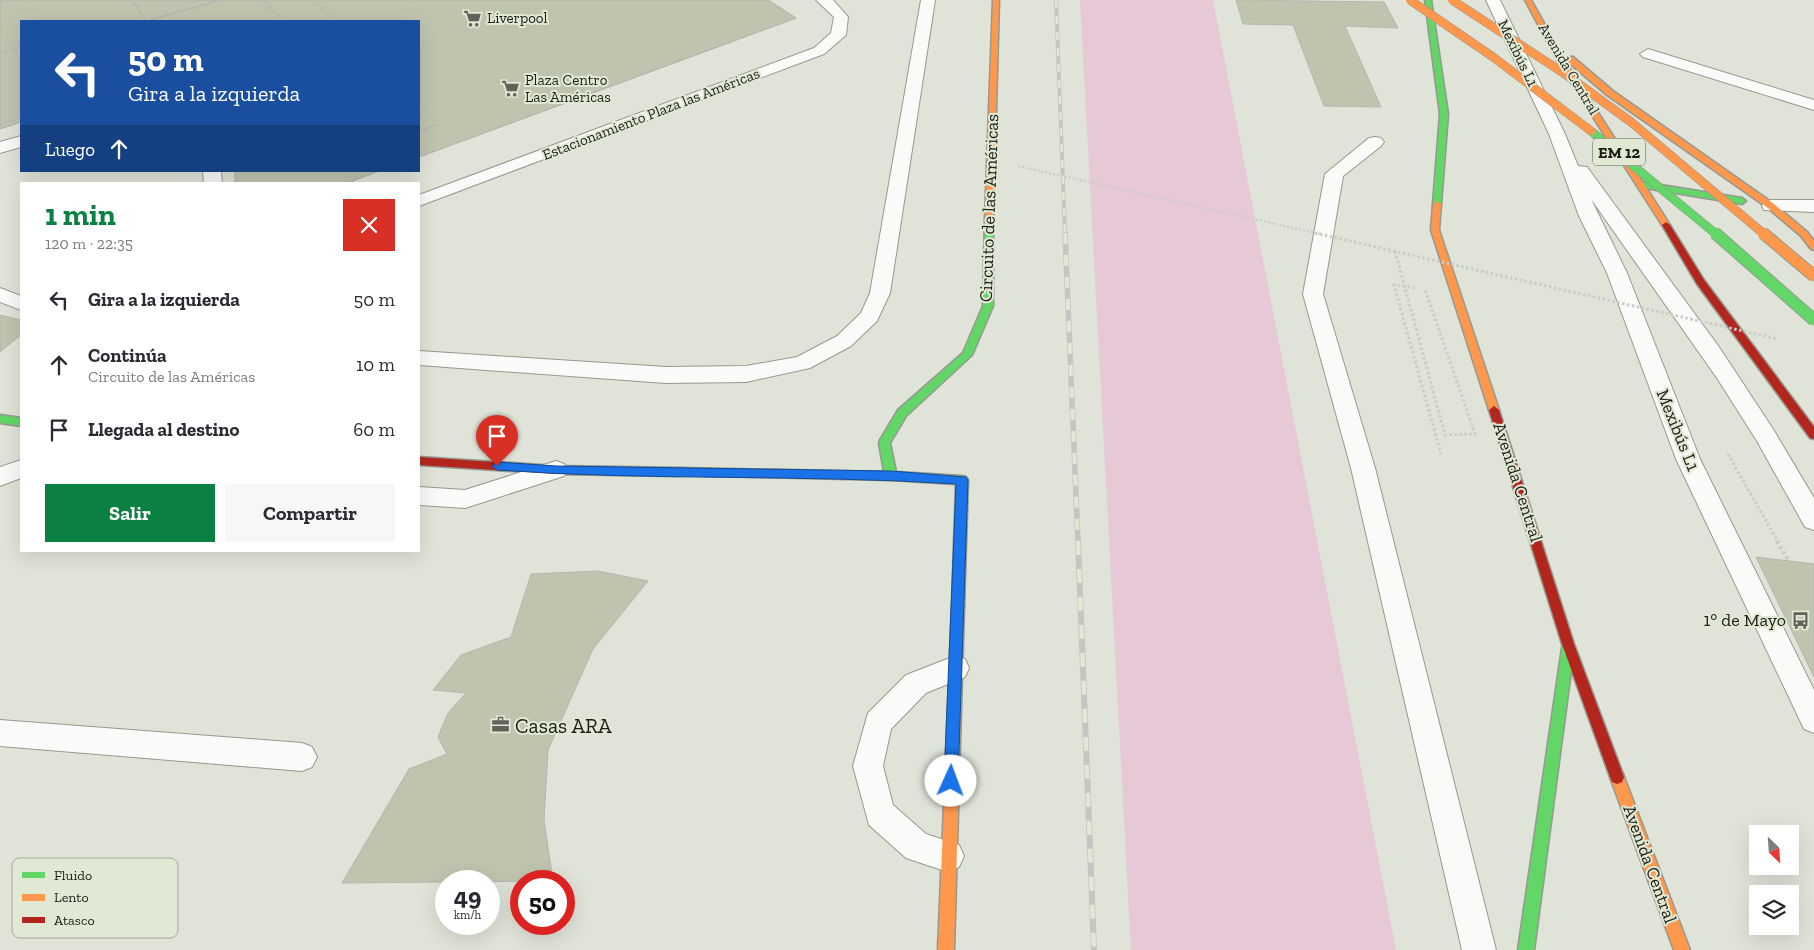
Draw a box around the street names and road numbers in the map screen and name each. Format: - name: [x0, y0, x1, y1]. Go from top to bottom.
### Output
- street label: Mexibús L1: [1494, 17, 1542, 90]
- street label: Avenida Central: [1535, 20, 1603, 118]
- street label: Estacionamiento Plaza las Américas: [540, 64, 762, 164]
- street label: Circuito de las Américas: [975, 113, 1003, 302]
- road number: EM 12: [1593, 138, 1645, 166]
- street label: Mexibús L1: [1652, 386, 1704, 474]
- street label: Avenida Central: [1488, 419, 1548, 545]
- street label: Avenida Central: [1618, 802, 1682, 926]

